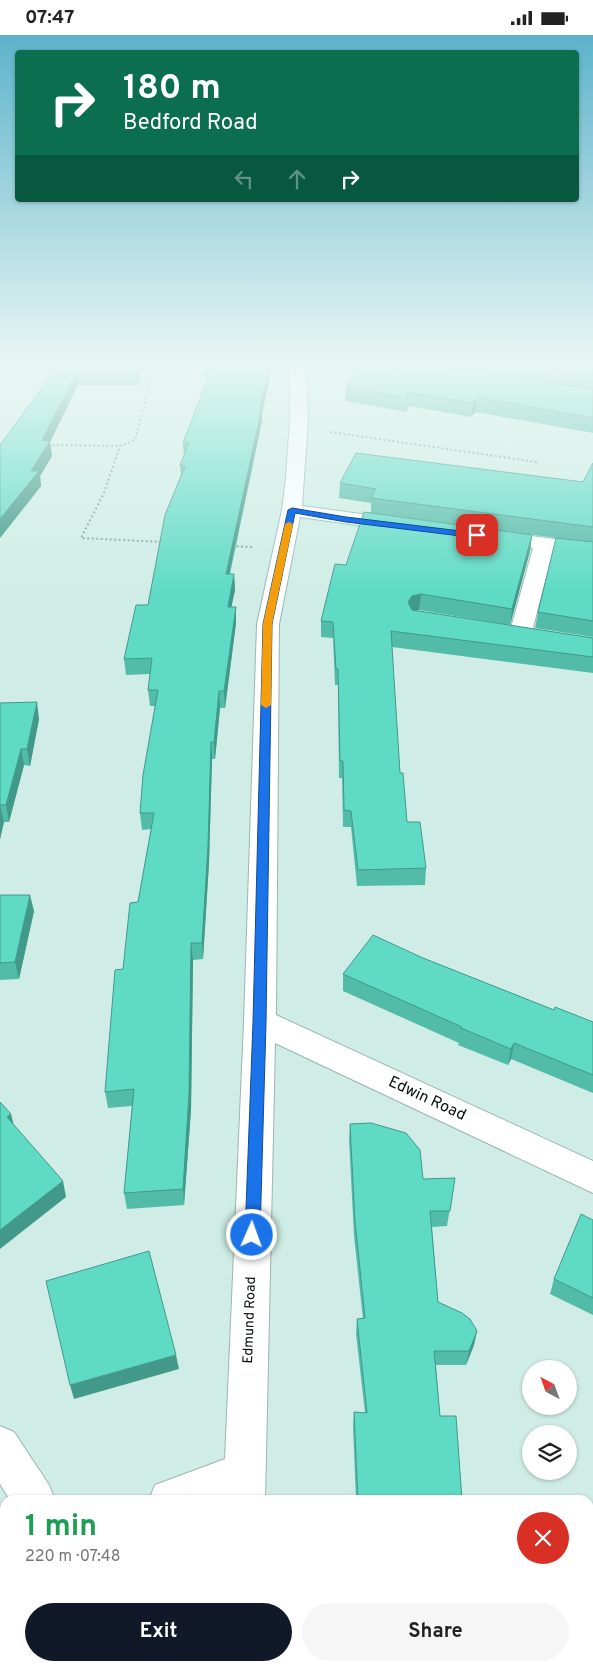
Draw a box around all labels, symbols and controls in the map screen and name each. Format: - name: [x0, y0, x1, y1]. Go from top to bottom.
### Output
- text: 07:47: [25, 6, 74, 30]
- text: 180 m: [123, 67, 221, 111]
- icon: right: [40, 70, 105, 135]
- text: Bedford Road: [123, 110, 258, 137]
- icon: left: [230, 165, 258, 193]
- icon: ahead: [283, 165, 311, 193]
- icon: right: [336, 165, 364, 193]
- pin: [456, 514, 498, 556]
- icon: arrive: [463, 521, 491, 549]
- street label: Edwin Road: [385, 1072, 469, 1126]
- position arrow: [225, 1208, 277, 1260]
- street label: Edmund Road: [240, 1276, 260, 1364]
- north arrow: [522, 1360, 578, 1415]
- map controls: [522, 1360, 577, 1480]
- button: layers: [522, 1425, 577, 1480]
- text: 1 min: [25, 1509, 97, 1546]
- button: close: [517, 1512, 569, 1564]
- text: 220 m · 07:48: [25, 1547, 121, 1567]
- button: Exit: [25, 1603, 292, 1661]
- button: Share: [302, 1603, 569, 1661]

